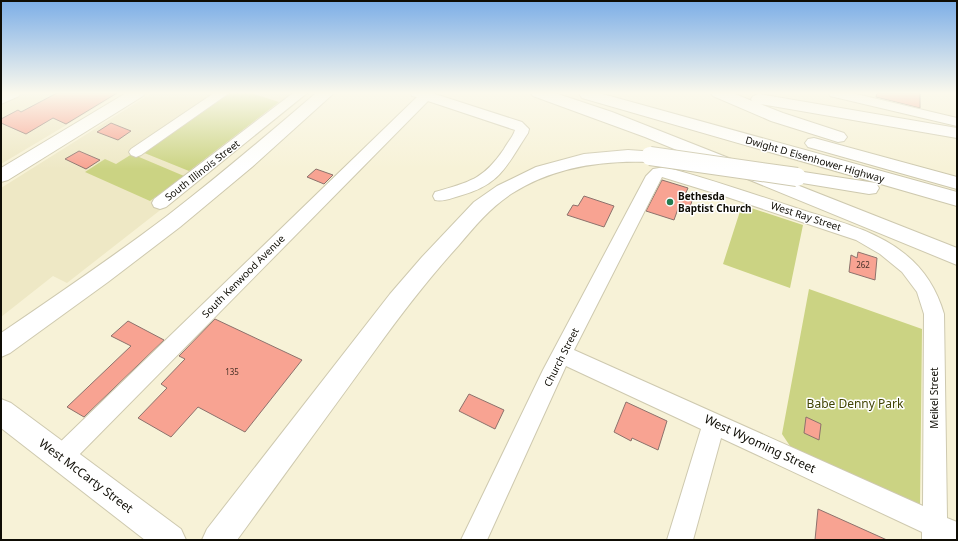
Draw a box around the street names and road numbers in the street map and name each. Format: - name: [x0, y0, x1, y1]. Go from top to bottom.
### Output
- street label: Dwight D Eisenhower Highway: [744, 132, 887, 186]
- street label: South Illinois Street: [162, 136, 243, 204]
- street label: West Ray Street: [769, 198, 843, 234]
- street label: South Kenwood Avenue: [198, 231, 288, 321]
- street label: Church Street: [540, 325, 582, 389]
- street label: Meikel Street: [927, 367, 941, 429]
- street label: West Wyoming Street: [702, 410, 819, 477]
- street label: West McCarty Street: [36, 435, 137, 517]

